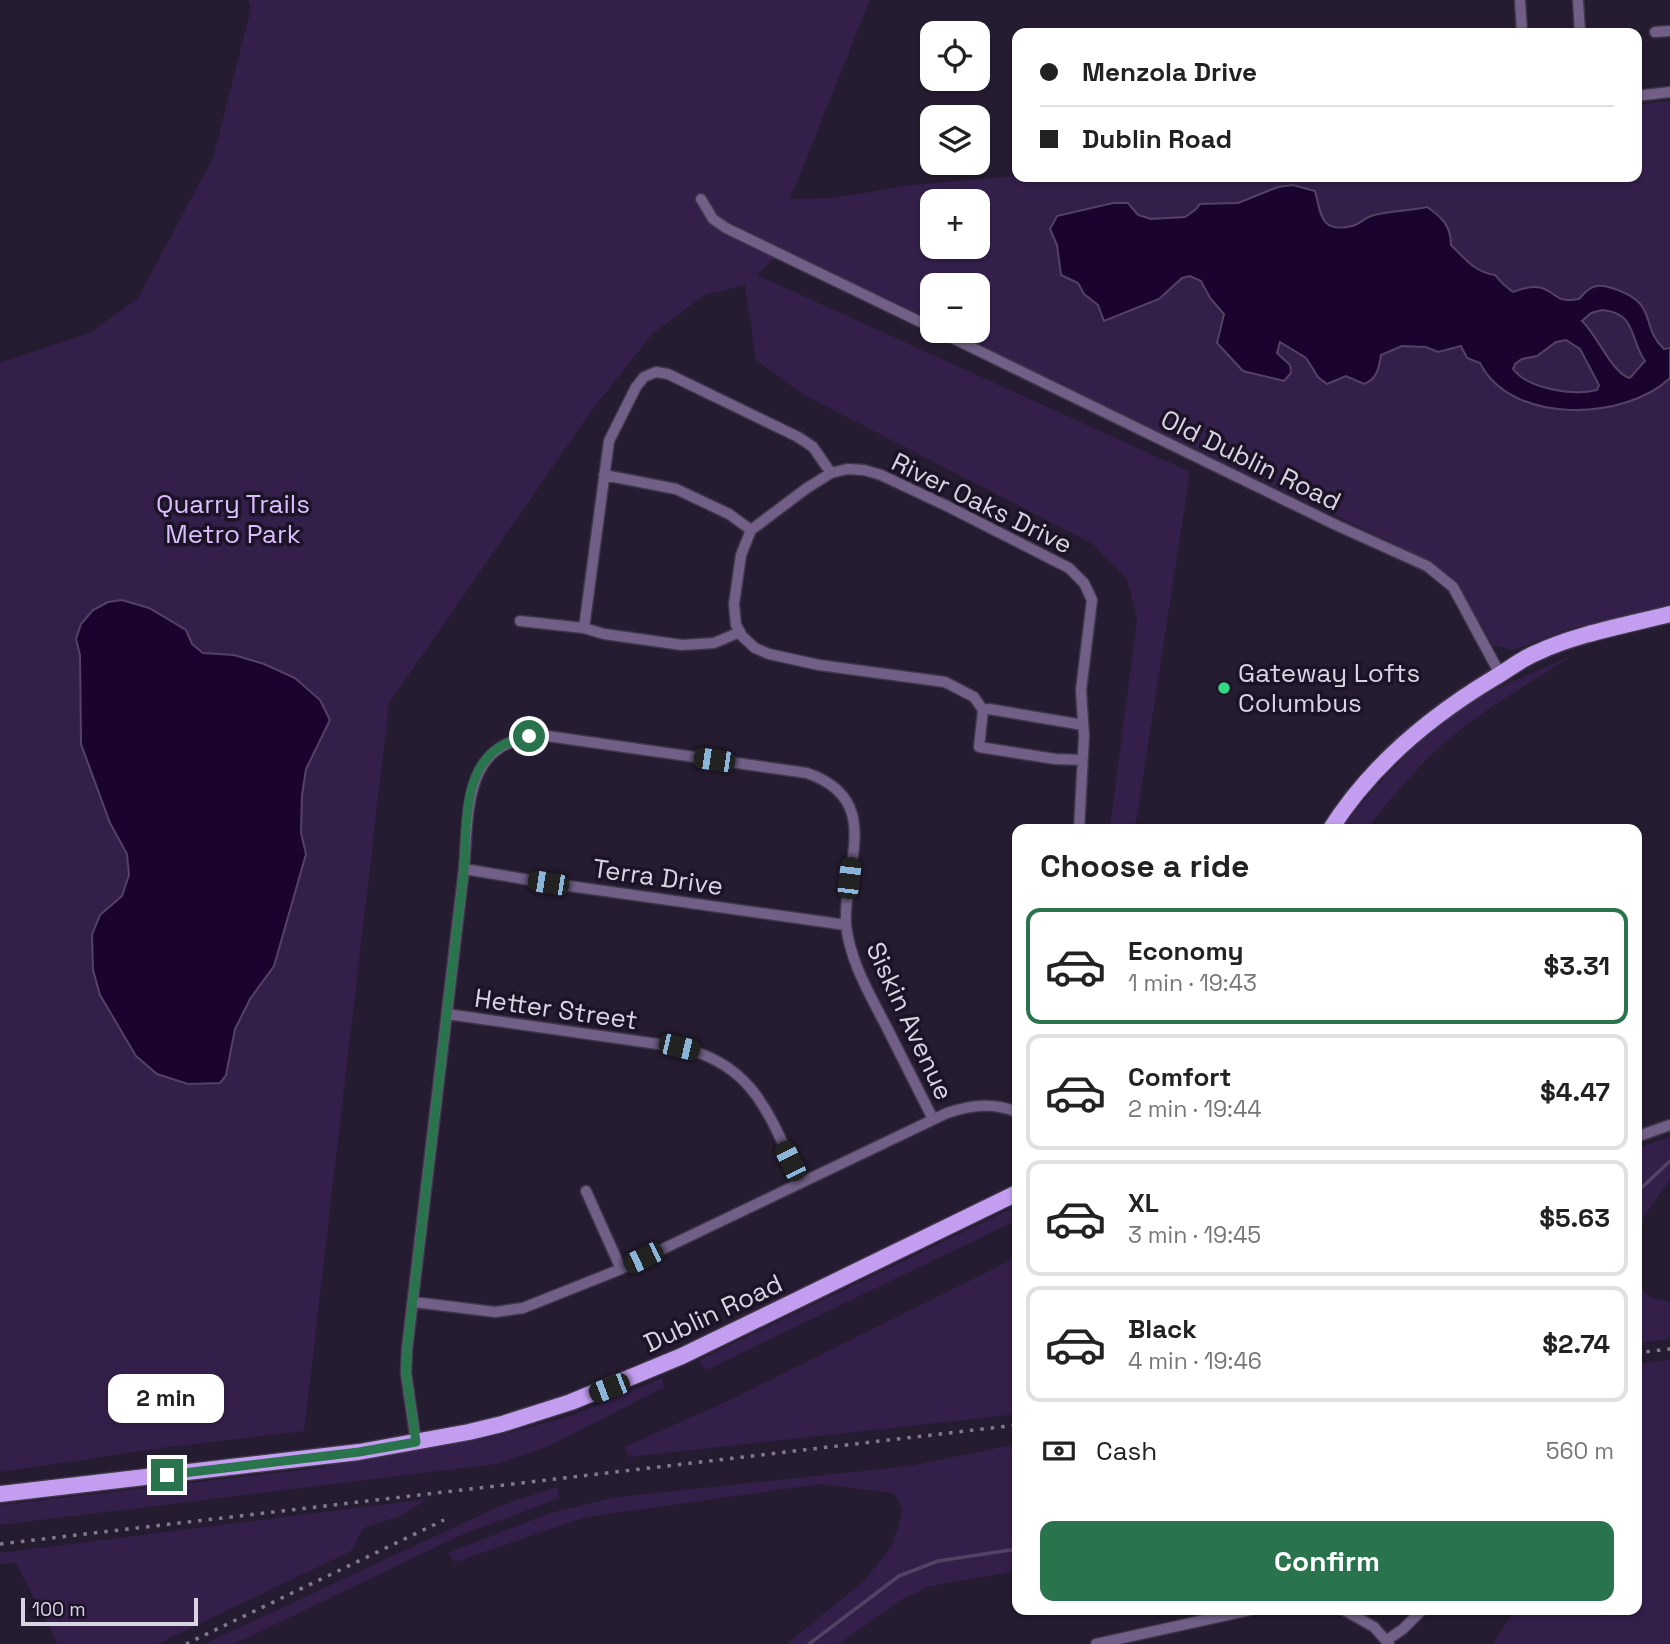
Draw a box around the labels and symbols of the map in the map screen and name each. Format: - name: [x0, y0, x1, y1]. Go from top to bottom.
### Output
- street label: Old Dublin Road: [1155, 402, 1347, 518]
- street label: River Oaks Drive: [886, 445, 1078, 561]
- park label: Quarry Trails Metro Park: [156, 487, 310, 551]
- place label: Gateway Lofts Columbus: [1238, 656, 1420, 720]
- marker: Gateway Lofts Columbus: [1216, 680, 1232, 696]
- route start: [513, 720, 545, 752]
- car: [692, 747, 737, 773]
- street label: Terra Drive: [591, 851, 725, 903]
- car: [837, 856, 862, 900]
- car: [526, 869, 571, 897]
- street label: Siskin Avenue: [859, 937, 961, 1105]
- street label: Hetter Street: [472, 981, 640, 1037]
- car: [657, 1032, 702, 1062]
- car: [772, 1138, 809, 1184]
- car: [620, 1239, 667, 1277]
- street label: Dublin Road: [638, 1266, 788, 1360]
- car: [586, 1371, 633, 1405]
- callout: 2 min: [109, 1374, 225, 1422]
- route end: [151, 1459, 183, 1491]
- scale bar: [21, 1595, 198, 1627]

